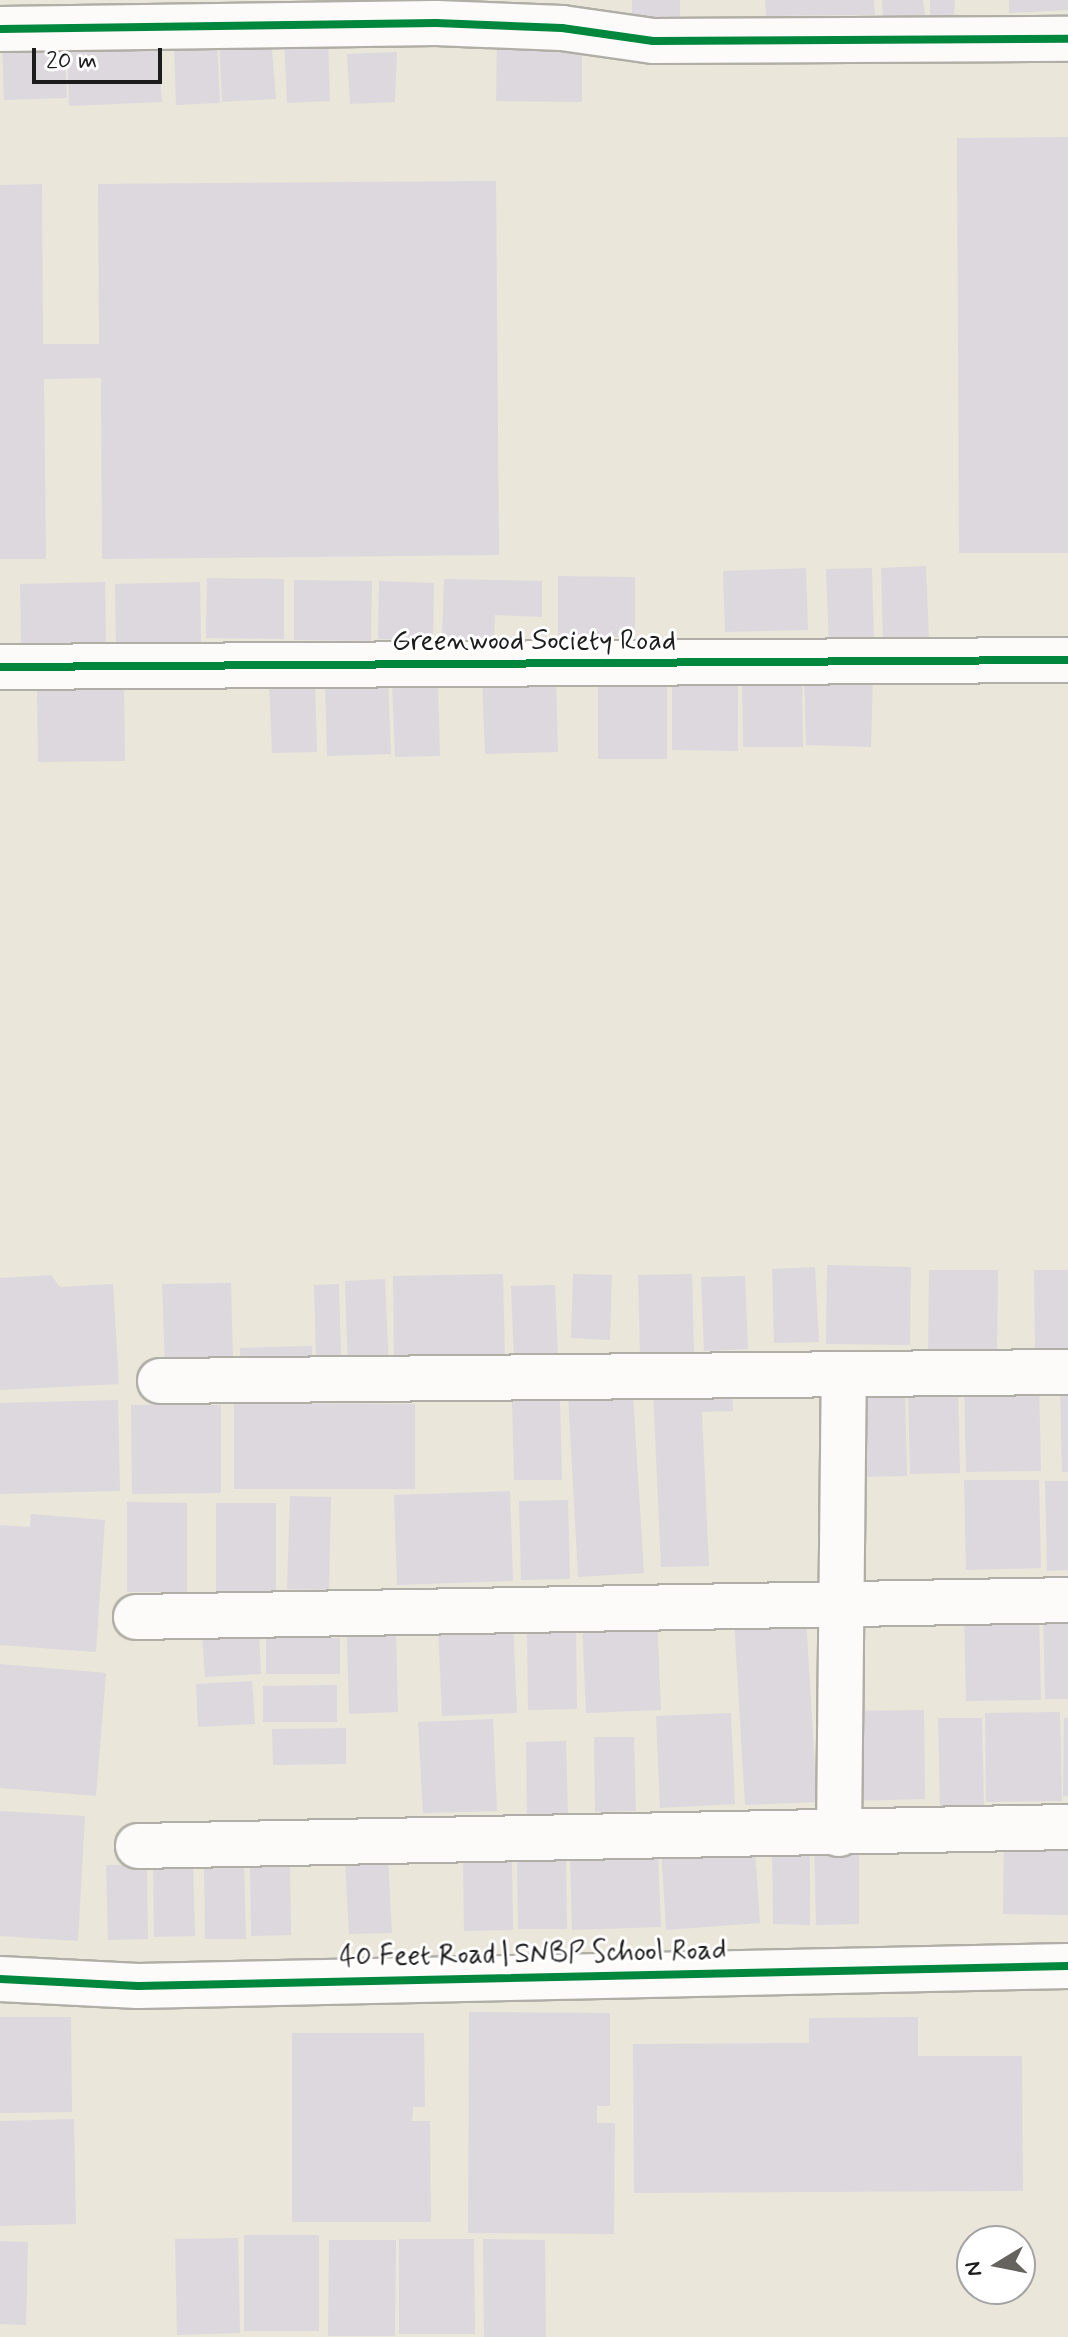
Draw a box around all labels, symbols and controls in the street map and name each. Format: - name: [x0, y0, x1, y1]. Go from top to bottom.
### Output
- scale bar: [36, 32, 166, 82]
- text: 20 m: [46, 46, 97, 77]
- street label: Greenwood Society Road: [390, 625, 678, 659]
- street label: 40 Feet Road | SNBP School Road: [339, 1935, 727, 1975]
- north arrow: [956, 2225, 1036, 2305]
- text: N: [959, 2259, 989, 2278]

